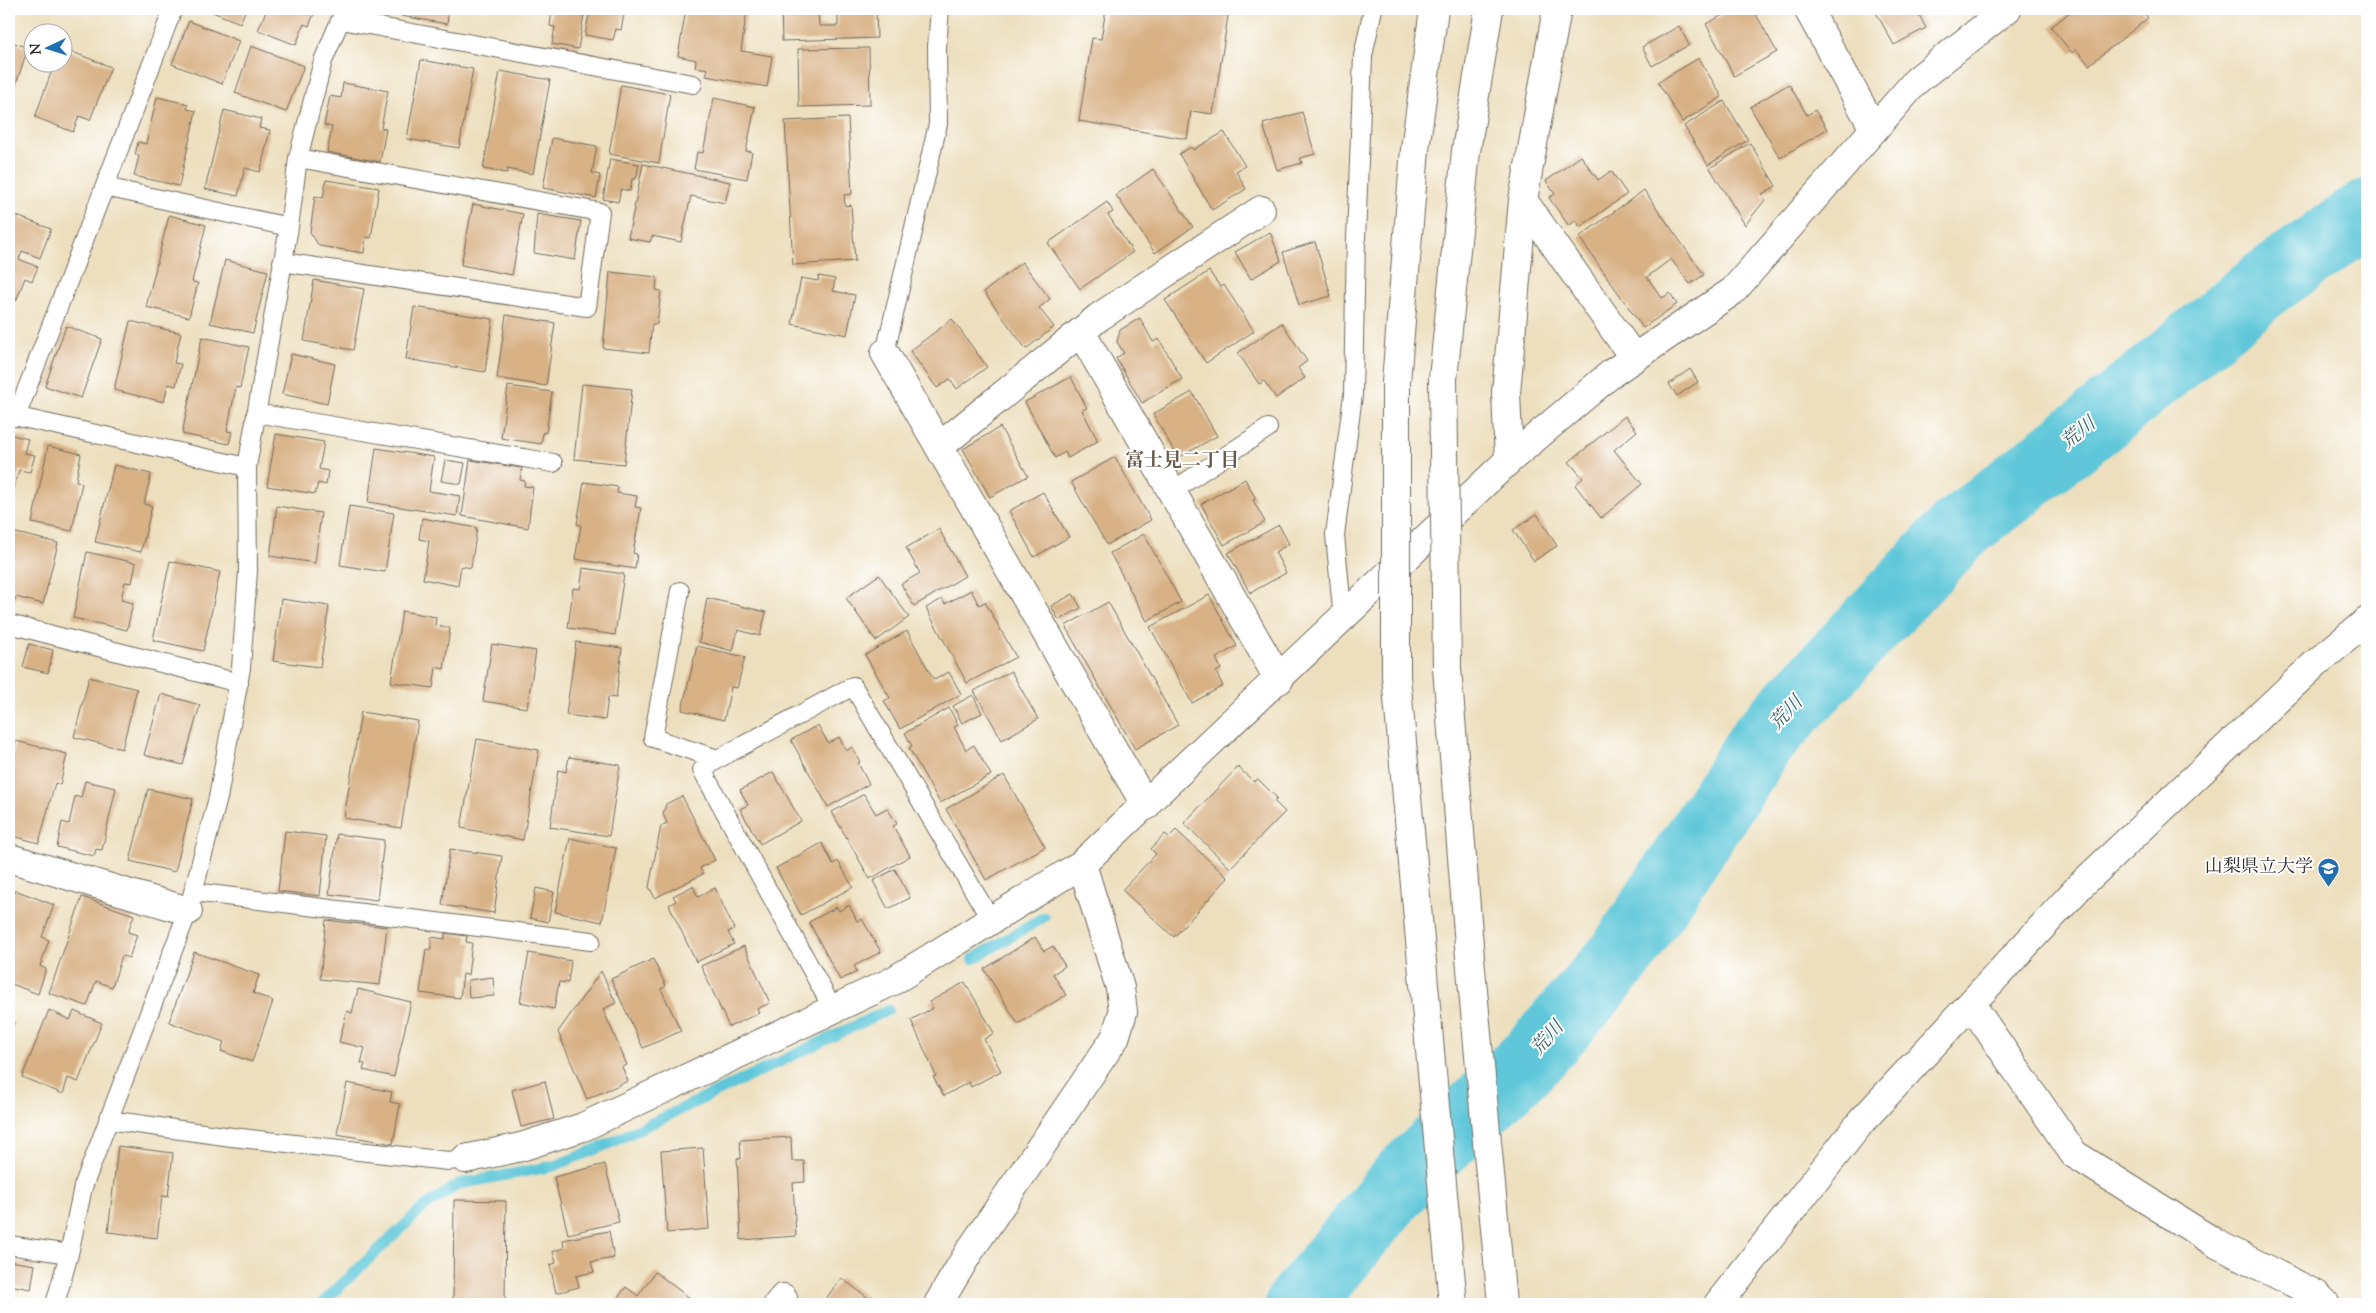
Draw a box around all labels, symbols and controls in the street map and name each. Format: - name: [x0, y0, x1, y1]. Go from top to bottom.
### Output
- north arrow: [22, 22, 72, 72]
- text: N: [27, 42, 47, 55]
- water label: 荒川: [2056, 410, 2104, 456]
- district label: 富士見二丁目: [1125, 448, 1239, 475]
- water label: 荒川: [1764, 689, 1811, 737]
- place label: 山梨県立大学: [2205, 855, 2313, 881]
- school or university icon: 山梨県立大学: [2317, 856, 2341, 887]
- water label: 荒川: [1525, 1014, 1572, 1062]

